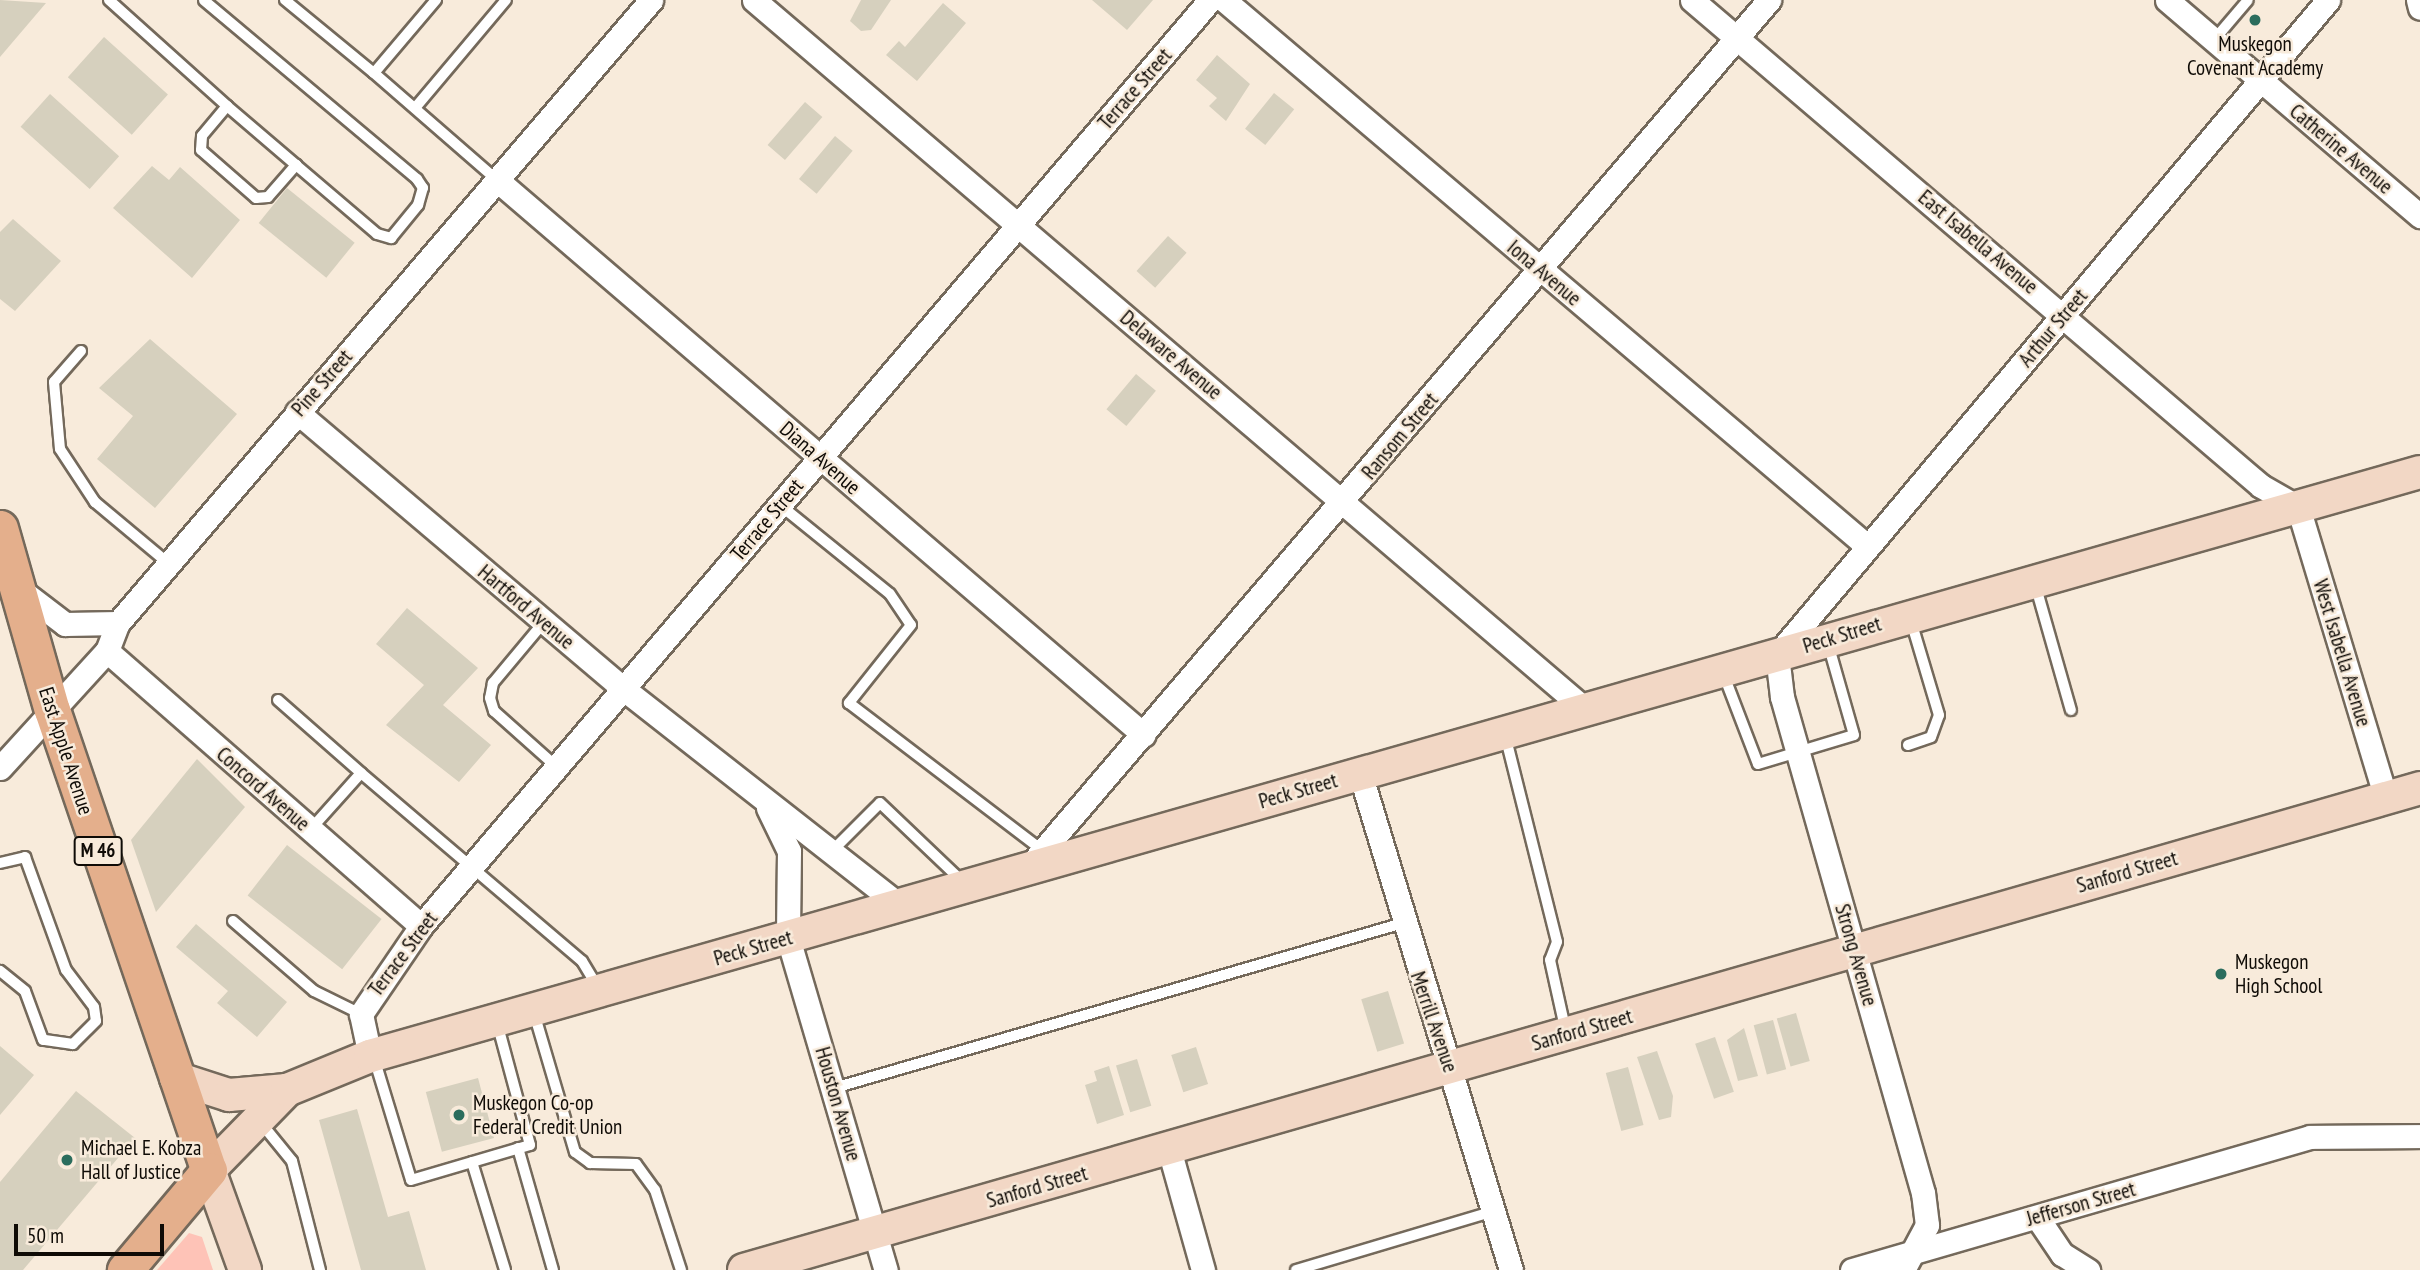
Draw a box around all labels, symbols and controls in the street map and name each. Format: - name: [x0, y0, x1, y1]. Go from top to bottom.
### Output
- marker: Muskegon Covenant Academy: [2247, 12, 2263, 28]
- place label: Muskegon Covenant Academy: [2187, 31, 2323, 81]
- street label: Terrace Street: [1093, 43, 1177, 135]
- street label: Catherine Avenue: [2284, 98, 2398, 200]
- street label: East Isabella Avenue: [1913, 185, 2043, 299]
- street label: Iona Avenue: [1502, 235, 1586, 311]
- street label: Arthur Street: [2013, 284, 2093, 372]
- street label: Delaware Avenue: [1115, 305, 1227, 405]
- street label: Pine Street: [286, 345, 358, 421]
- street label: Ransom Street: [1356, 388, 1444, 484]
- street label: Diana Avenue: [774, 416, 866, 500]
- street label: Terrace Street: [725, 474, 809, 566]
- street label: Hartford Avenue: [473, 559, 579, 655]
- street label: West Isabella Avenue: [2308, 576, 2376, 730]
- street label: Peck Street: [1800, 611, 1884, 659]
- street label: East Apple Avenue: [33, 683, 99, 819]
- street label: Concord Avenue: [211, 741, 315, 837]
- street label: Peck Street: [1256, 768, 1340, 814]
- road number: M 46: [74, 836, 122, 866]
- street label: Sanford Street: [2074, 846, 2180, 898]
- street label: Strong Avenue: [1829, 901, 1883, 1009]
- street label: Terrace Street: [363, 907, 443, 1001]
- street label: Peck Street: [711, 925, 795, 971]
- place label: Muskegon High School: [2235, 949, 2322, 999]
- marker: Muskegon High School: [2213, 966, 2229, 982]
- street label: Merrill Avenue: [1405, 968, 1463, 1076]
- street label: Sanford Street: [1529, 1004, 1635, 1056]
- street label: Houston Avenue: [810, 1044, 866, 1164]
- place label: Muskegon Co-op Federal Credit Union: [473, 1090, 622, 1140]
- marker: Muskegon Co-op Federal Credit Union: [451, 1107, 467, 1123]
- place label: Michael E. Kobza Hall of Justice: [81, 1135, 203, 1185]
- marker: Michael E. Kobza Hall of Justice: [59, 1152, 75, 1168]
- street label: Sanford Street: [984, 1161, 1090, 1213]
- street label: Jefferson Street: [2024, 1176, 2138, 1232]
- scale bar: [18, 1210, 168, 1254]
- text: 50 m: [27, 1222, 64, 1249]

